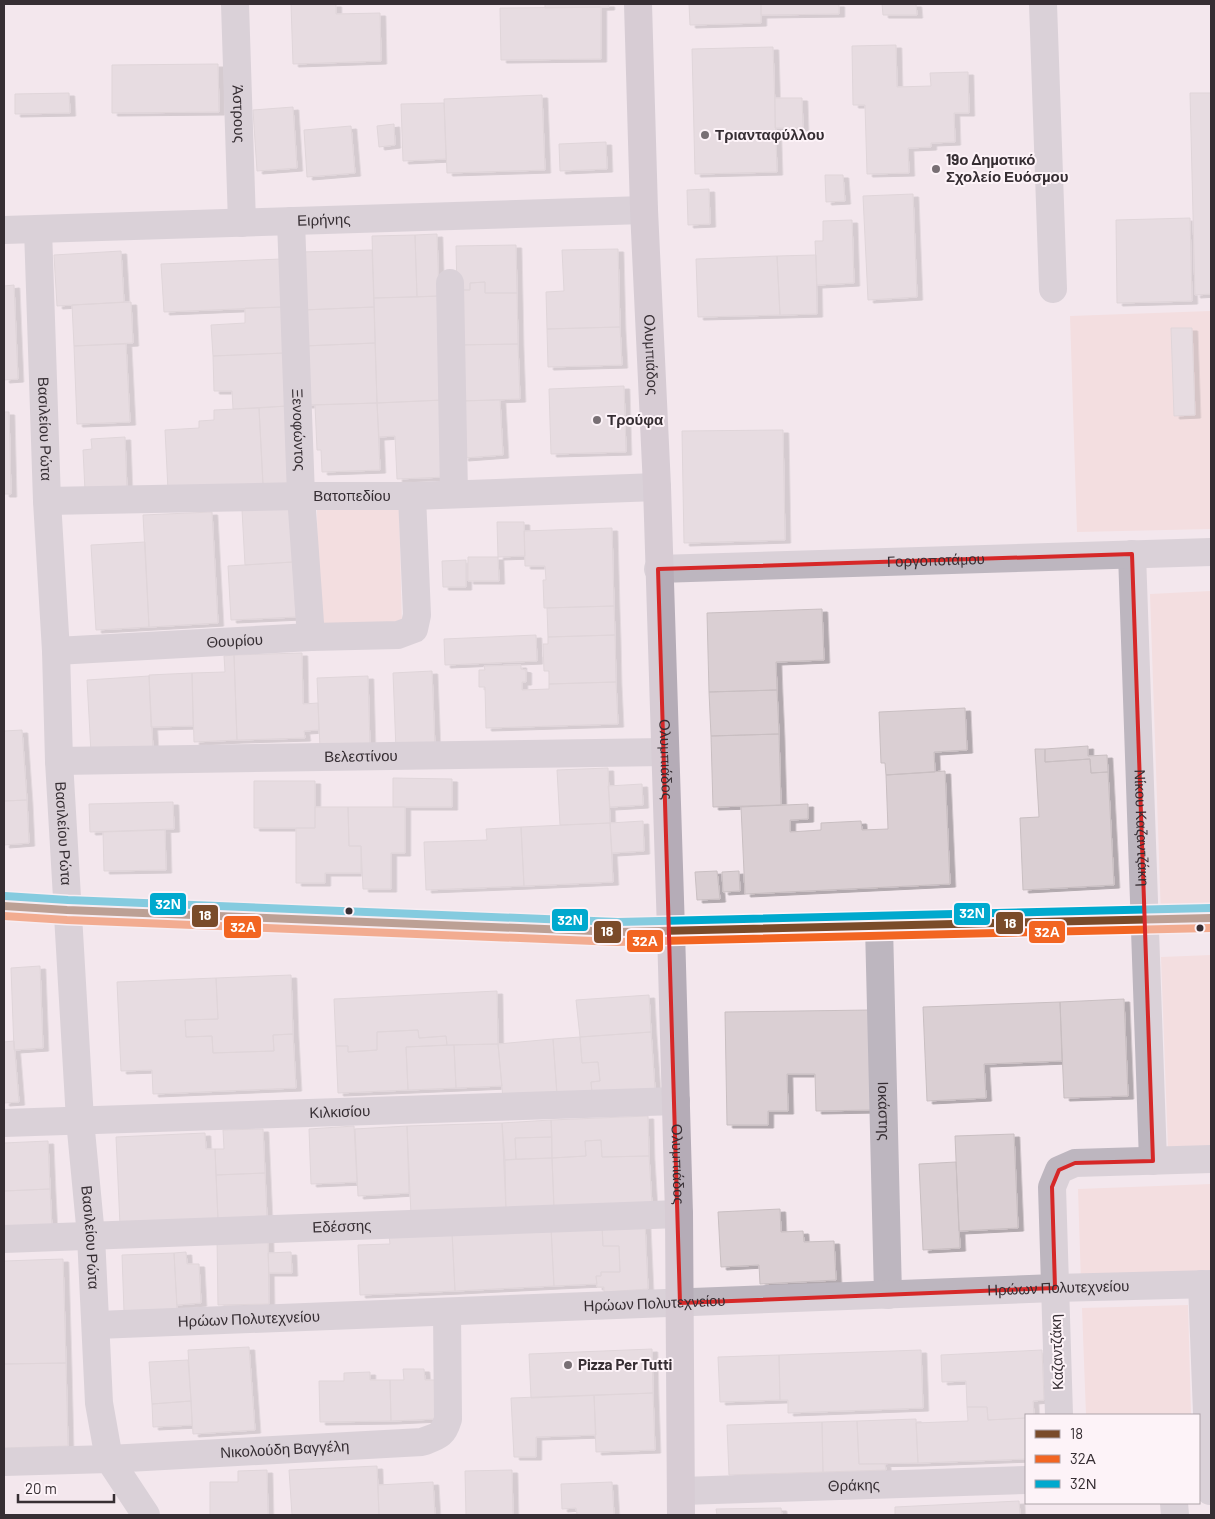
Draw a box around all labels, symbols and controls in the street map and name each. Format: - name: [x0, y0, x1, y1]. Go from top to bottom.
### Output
- street label: Άστρους: [230, 85, 249, 143]
- place label: Τριανταφύλλου: [715, 125, 825, 143]
- marker: Τριανταφύλλου: [699, 129, 711, 141]
- place label: 19ο Δημοτικό Σχολείο Ευόσμου: [946, 150, 1069, 185]
- marker: 19ο Δημοτικό Σχολείο Ευόσμου: [930, 163, 942, 175]
- street label: Ειρήνης: [297, 209, 351, 229]
- street label: Ολυμπιάδος: [641, 314, 663, 396]
- street label: Βασιλείου Ρώτα: [35, 376, 56, 482]
- street label: Ξενοφώντος: [289, 388, 310, 471]
- place label: Τρούφα: [607, 410, 664, 428]
- marker: Τρούφα: [591, 414, 603, 426]
- street label: Βατοπεδίου: [313, 486, 391, 504]
- street label: Γοργοποτάμου: [887, 549, 985, 570]
- street label: Θουρίου: [206, 630, 263, 651]
- street label: Ολυμπιάδος: [656, 719, 677, 800]
- street label: Βελεστίνου: [324, 746, 398, 765]
- street label: Νίκου Καζαντζάκη: [1131, 769, 1153, 887]
- street label: Βασιλείου Ρώτα: [52, 781, 76, 886]
- line badge: 32Ν: [149, 892, 187, 916]
- text: 32Ν: [155, 895, 181, 912]
- line badge: 32Ν: [953, 902, 991, 926]
- line badge: 18: [191, 904, 219, 928]
- text: 32Ν: [959, 904, 985, 921]
- text: 18: [199, 906, 212, 923]
- unlabelled marker: [344, 906, 354, 916]
- line badge: 32Ν: [551, 908, 589, 932]
- text: 32Ν: [557, 911, 583, 928]
- line badge: 18: [995, 911, 1024, 935]
- text: 18: [1004, 914, 1017, 931]
- line badge: 32Α: [223, 915, 262, 939]
- text: 32Α: [230, 918, 256, 935]
- line badge: 18: [593, 920, 622, 944]
- line badge: 32Α: [1028, 920, 1066, 944]
- text: 18: [601, 922, 614, 939]
- text: 32Α: [1034, 923, 1060, 940]
- unlabelled marker: [1195, 923, 1205, 933]
- line badge: 32Α: [626, 929, 664, 953]
- text: 32Α: [632, 932, 658, 949]
- street label: Ιοκάστης: [875, 1081, 894, 1141]
- street label: Κιλκισίου: [309, 1101, 370, 1121]
- street label: Ολυμπιάδος: [668, 1124, 689, 1205]
- street label: Βασιλείου Ρώτα: [78, 1185, 104, 1290]
- street label: Εδέσσης: [312, 1215, 372, 1236]
- street label: Ηρώων Πολυτεχνείου: [987, 1276, 1130, 1299]
- street label: Ηρώων Πολυτεχνείου: [583, 1291, 726, 1314]
- street label: Ηρώων Πολυτεχνείου: [177, 1306, 320, 1330]
- street label: Καζαντζάκη: [1046, 1314, 1066, 1390]
- place label: Pizza Per Tutti: [578, 1355, 673, 1373]
- marker: Pizza Per Tutti: [562, 1359, 574, 1371]
- legend: [1025, 1414, 1200, 1504]
- text: 18: [1070, 1424, 1083, 1442]
- street label: Νικολούδη Βαγγέλη: [220, 1436, 350, 1461]
- text: 32Α: [1070, 1449, 1096, 1467]
- scale bar: [18, 1472, 114, 1504]
- text: 32Ν: [1070, 1474, 1097, 1492]
- street label: Θράκης: [828, 1475, 880, 1494]
- text: 20 m: [25, 1479, 57, 1497]

